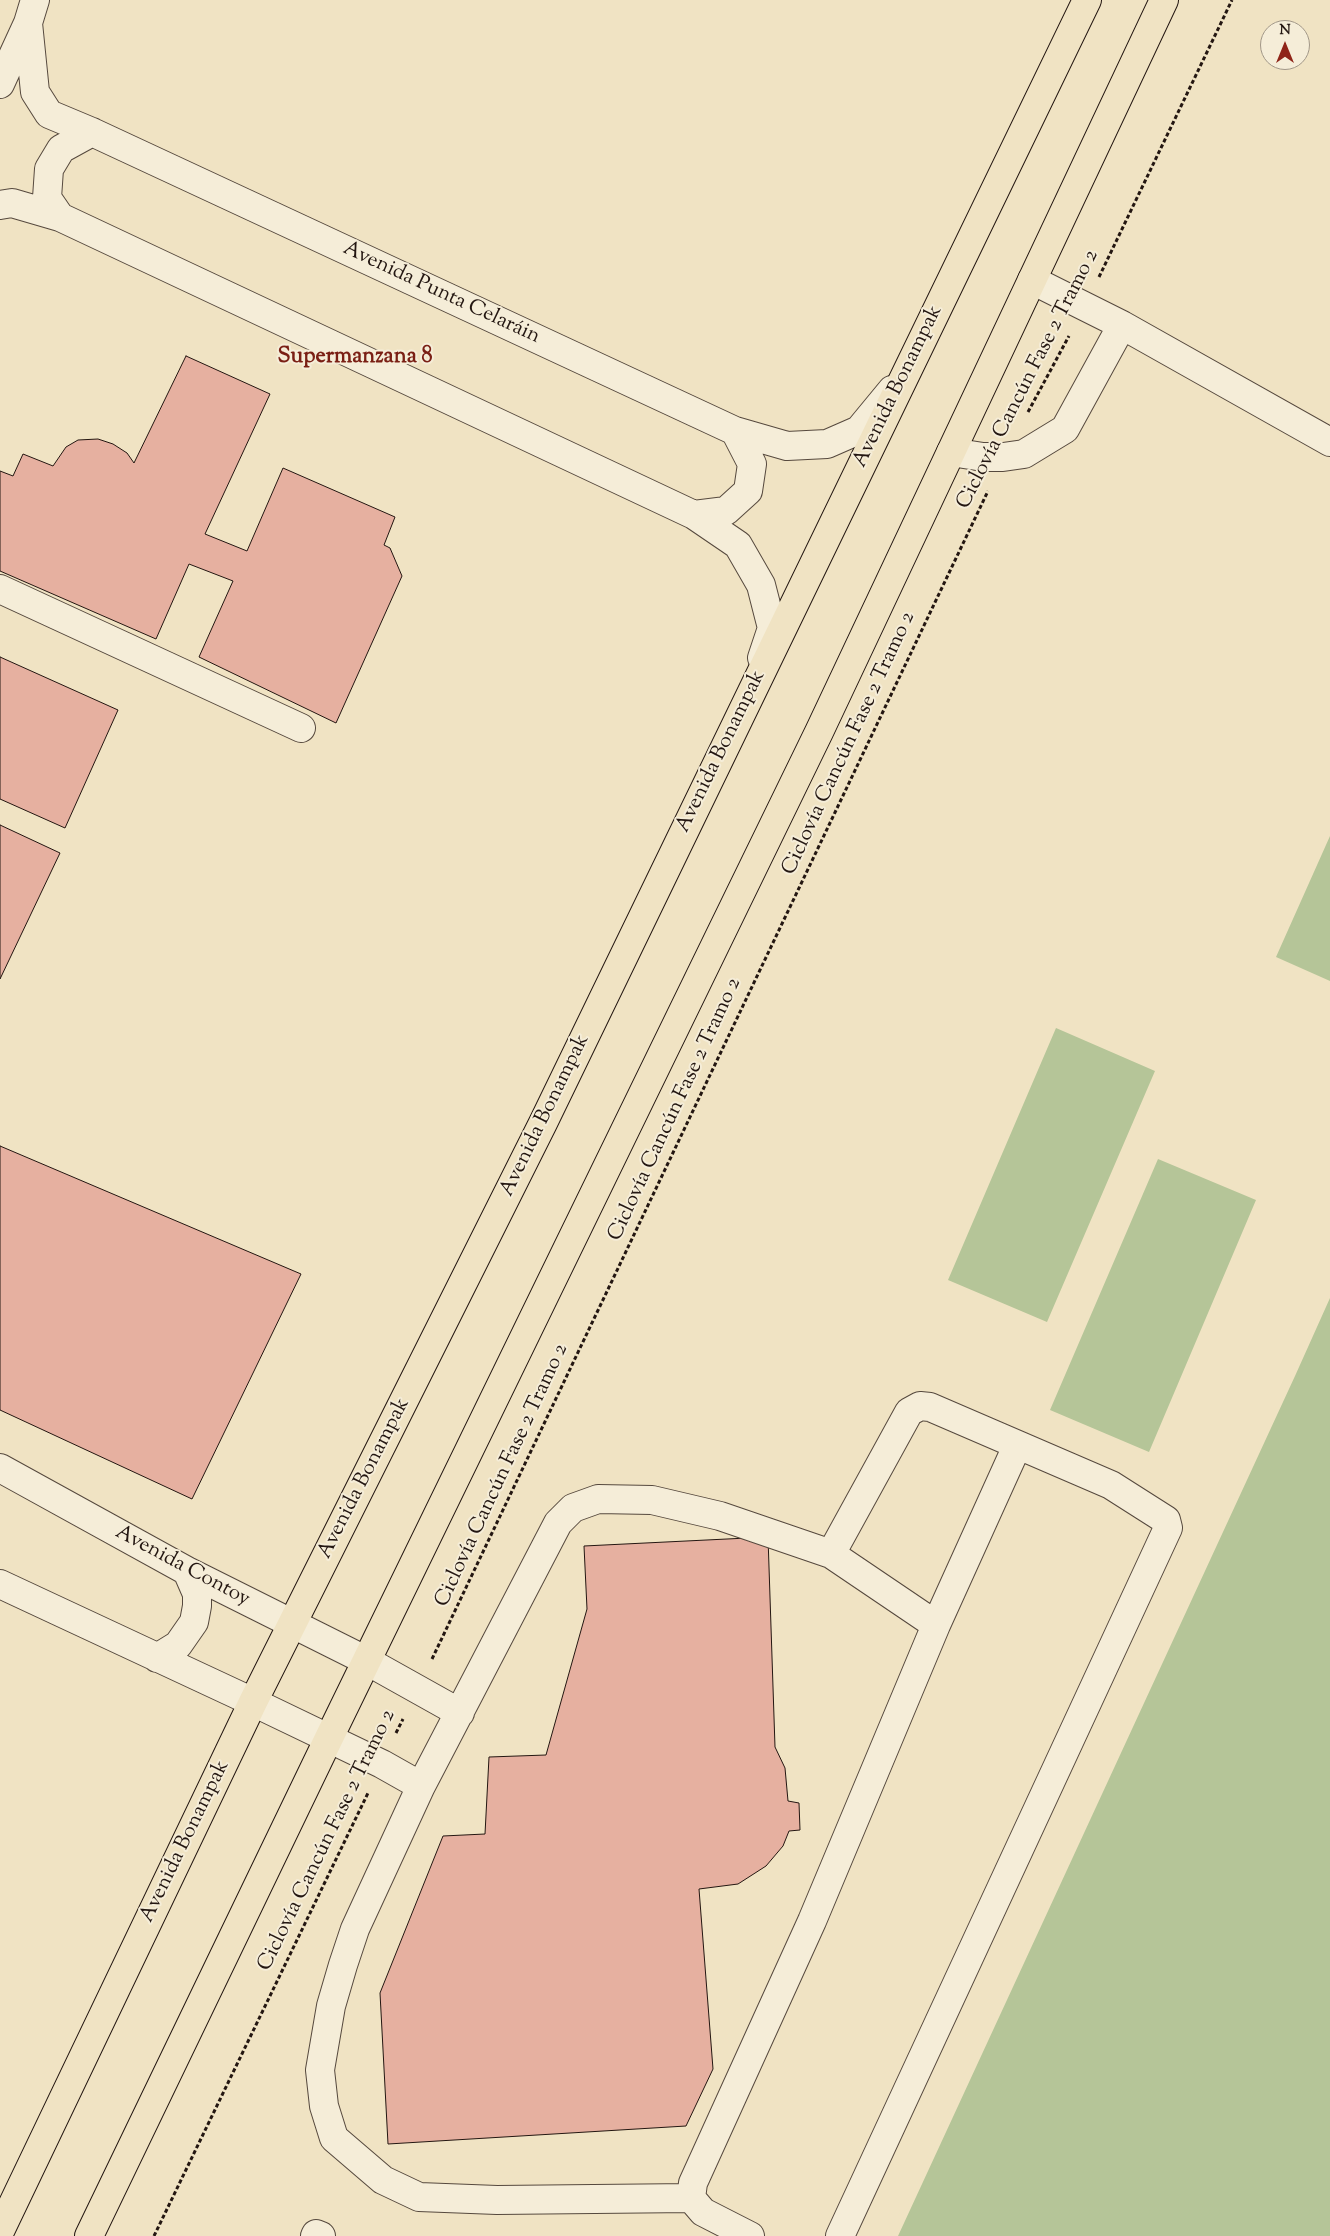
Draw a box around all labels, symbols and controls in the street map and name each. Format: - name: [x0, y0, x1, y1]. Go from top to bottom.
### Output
- north arrow: [1260, 20, 1310, 70]
- text: N: [1279, 21, 1291, 41]
- street label: Avenida Punta Celaráin: [338, 237, 544, 351]
- street label: Ciclovía Cancún Fase 2 Tramo 2: [952, 246, 1106, 514]
- street label: Avenida Bonampak: [849, 302, 949, 472]
- district label: Supermanzana 8: [277, 345, 433, 371]
- street label: Ciclovía Cancún Fase 2 Tramo 2: [778, 608, 922, 880]
- street label: Avenida Bonampak: [672, 667, 772, 837]
- street label: Ciclovía Cancún Fase 2 Tramo 2: [604, 974, 748, 1246]
- street label: Avenida Bonampak: [496, 1031, 596, 1201]
- street label: Ciclovía Cancún Fase 2 Tramo 2: [431, 1340, 575, 1612]
- street label: Avenida Bonampak: [314, 1394, 416, 1564]
- street label: Avenida Contoy: [110, 1521, 254, 1613]
- street label: Ciclovía Cancún Fase 2 Tramo 2: [254, 1706, 402, 1976]
- street label: Avenida Bonampak: [136, 1757, 236, 1927]

